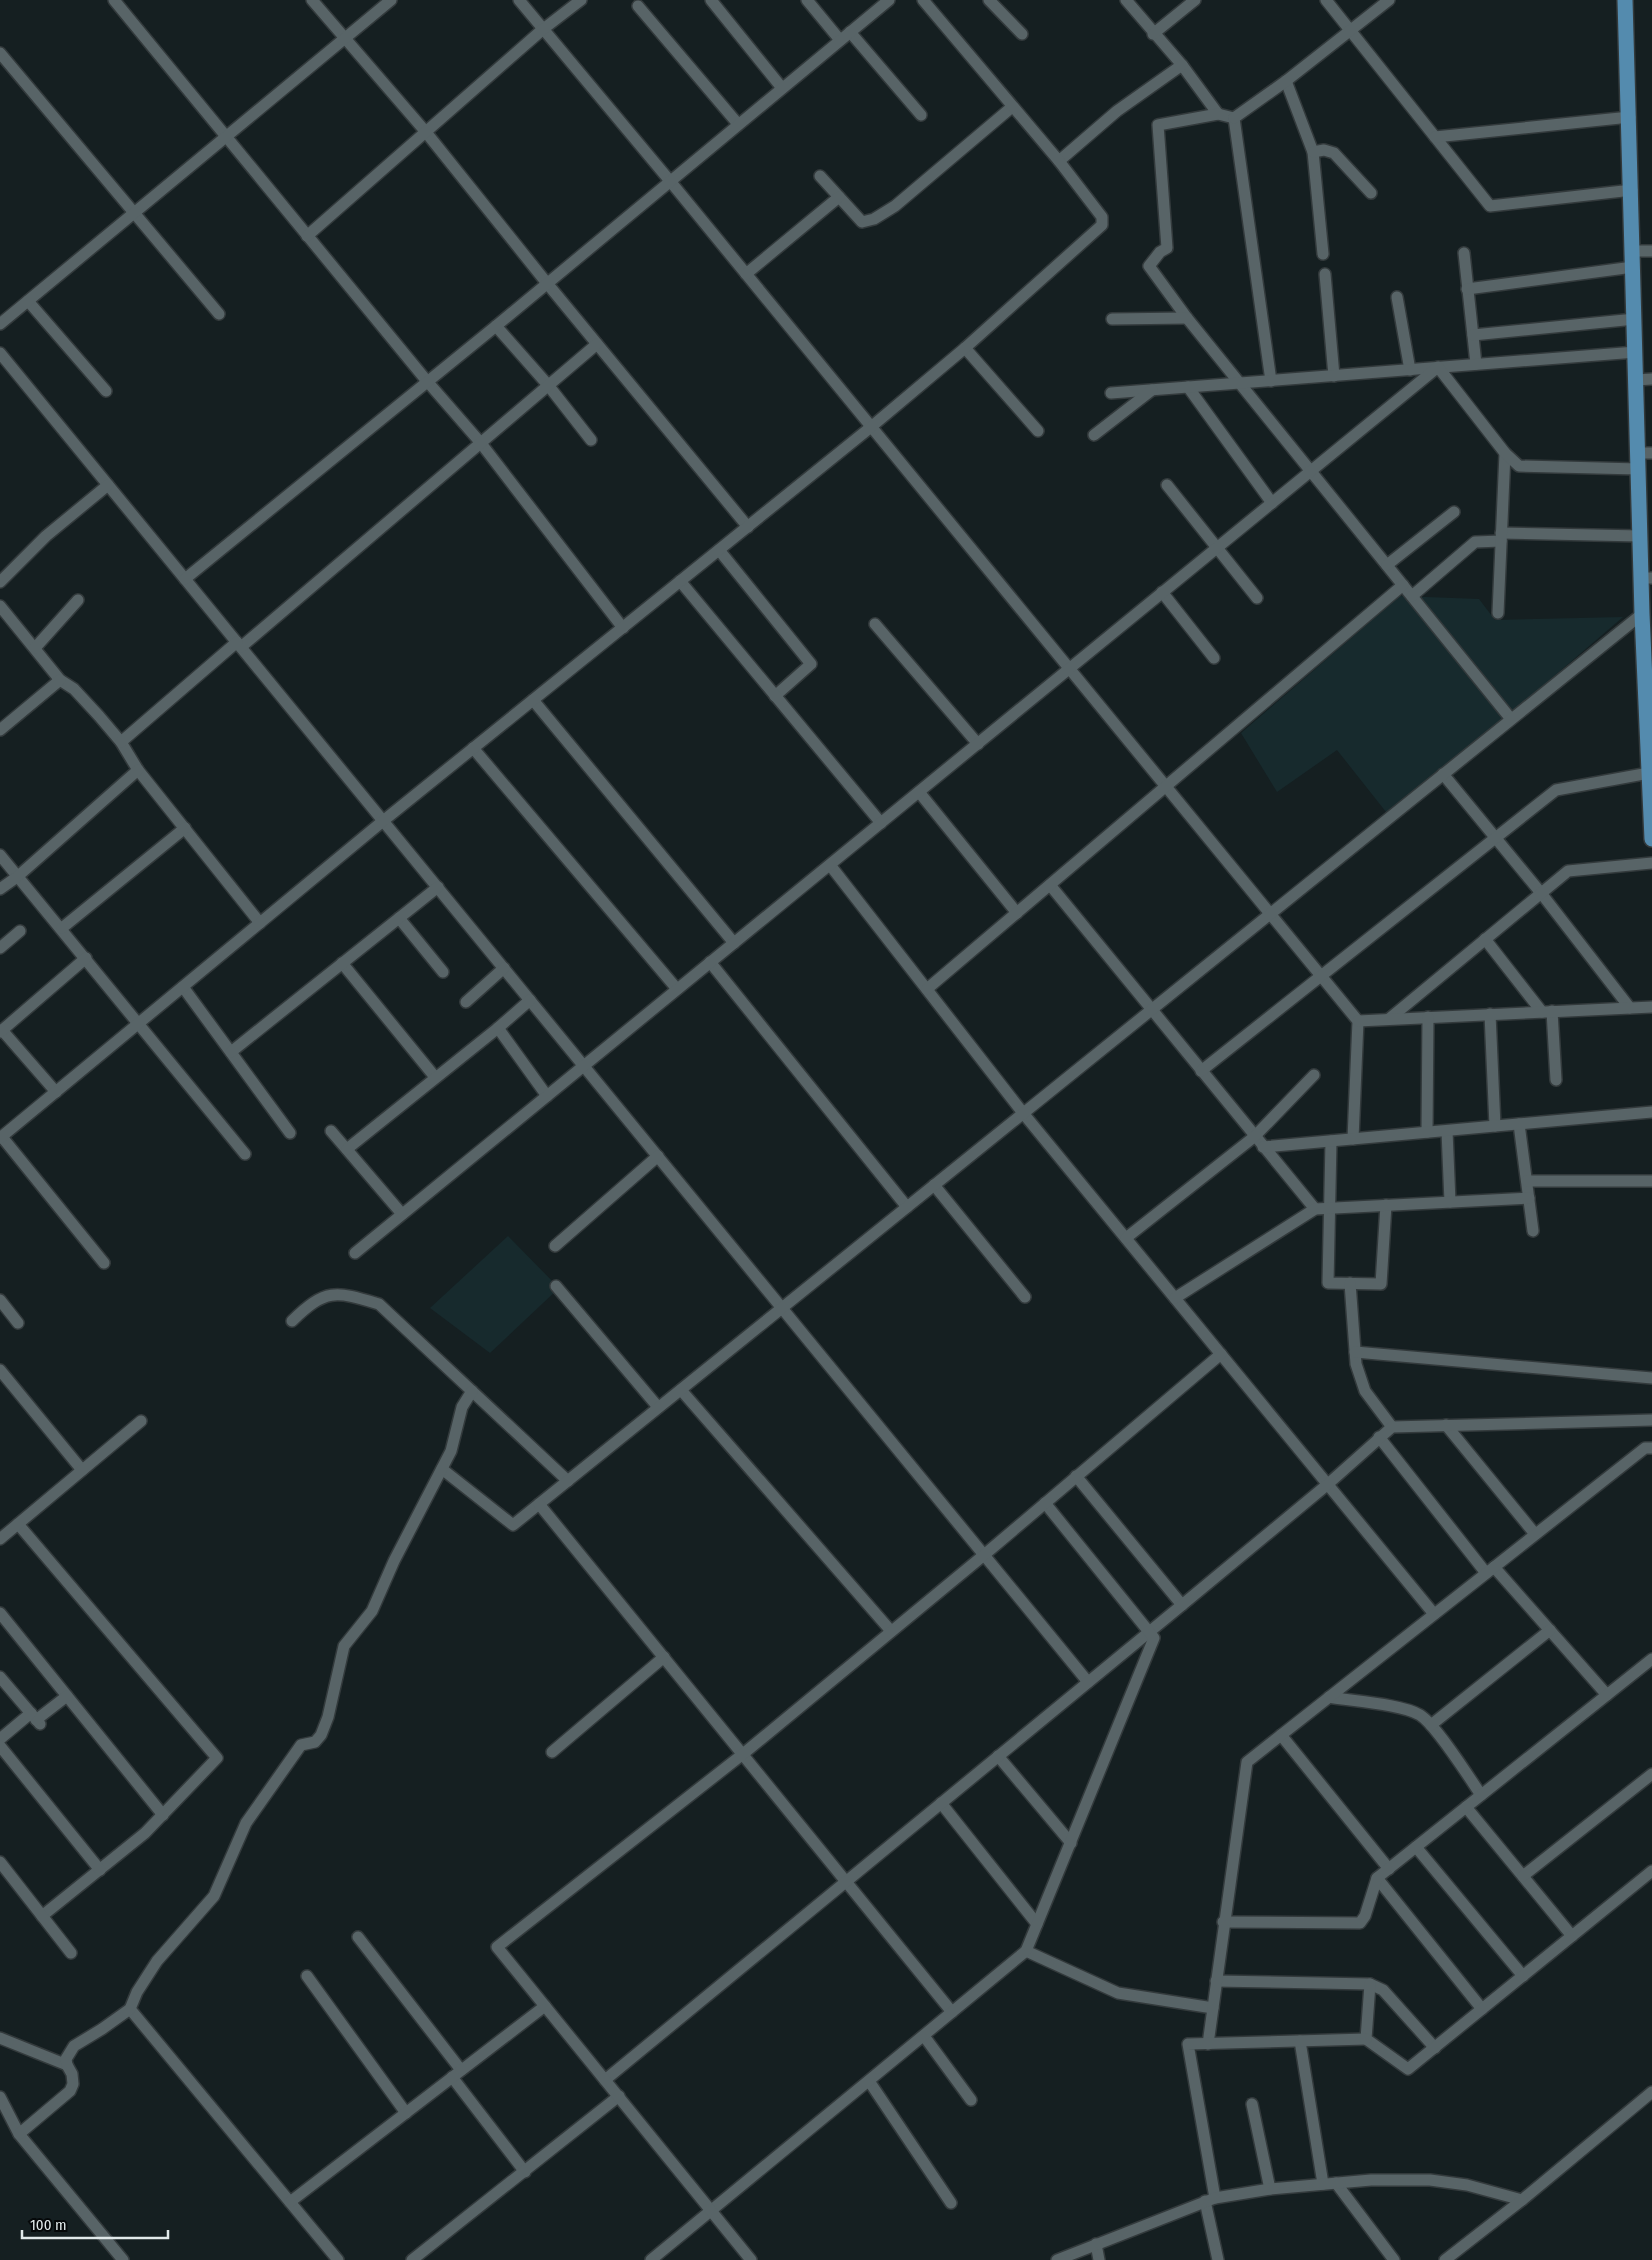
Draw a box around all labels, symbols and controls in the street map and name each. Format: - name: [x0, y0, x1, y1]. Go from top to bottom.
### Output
- scale bar: [22, 2208, 169, 2240]
- text: 100 m: [30, 2216, 67, 2234]

